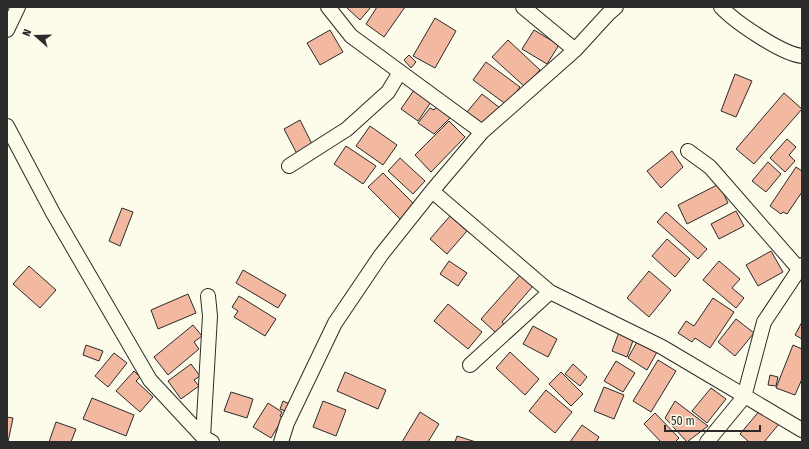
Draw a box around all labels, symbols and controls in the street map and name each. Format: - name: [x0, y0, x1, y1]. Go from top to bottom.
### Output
- north arrow: [16, 16, 56, 56]
- text: N: [20, 27, 34, 38]
- scale bar: [665, 407, 760, 433]
- text: 50 m: [671, 414, 695, 428]

